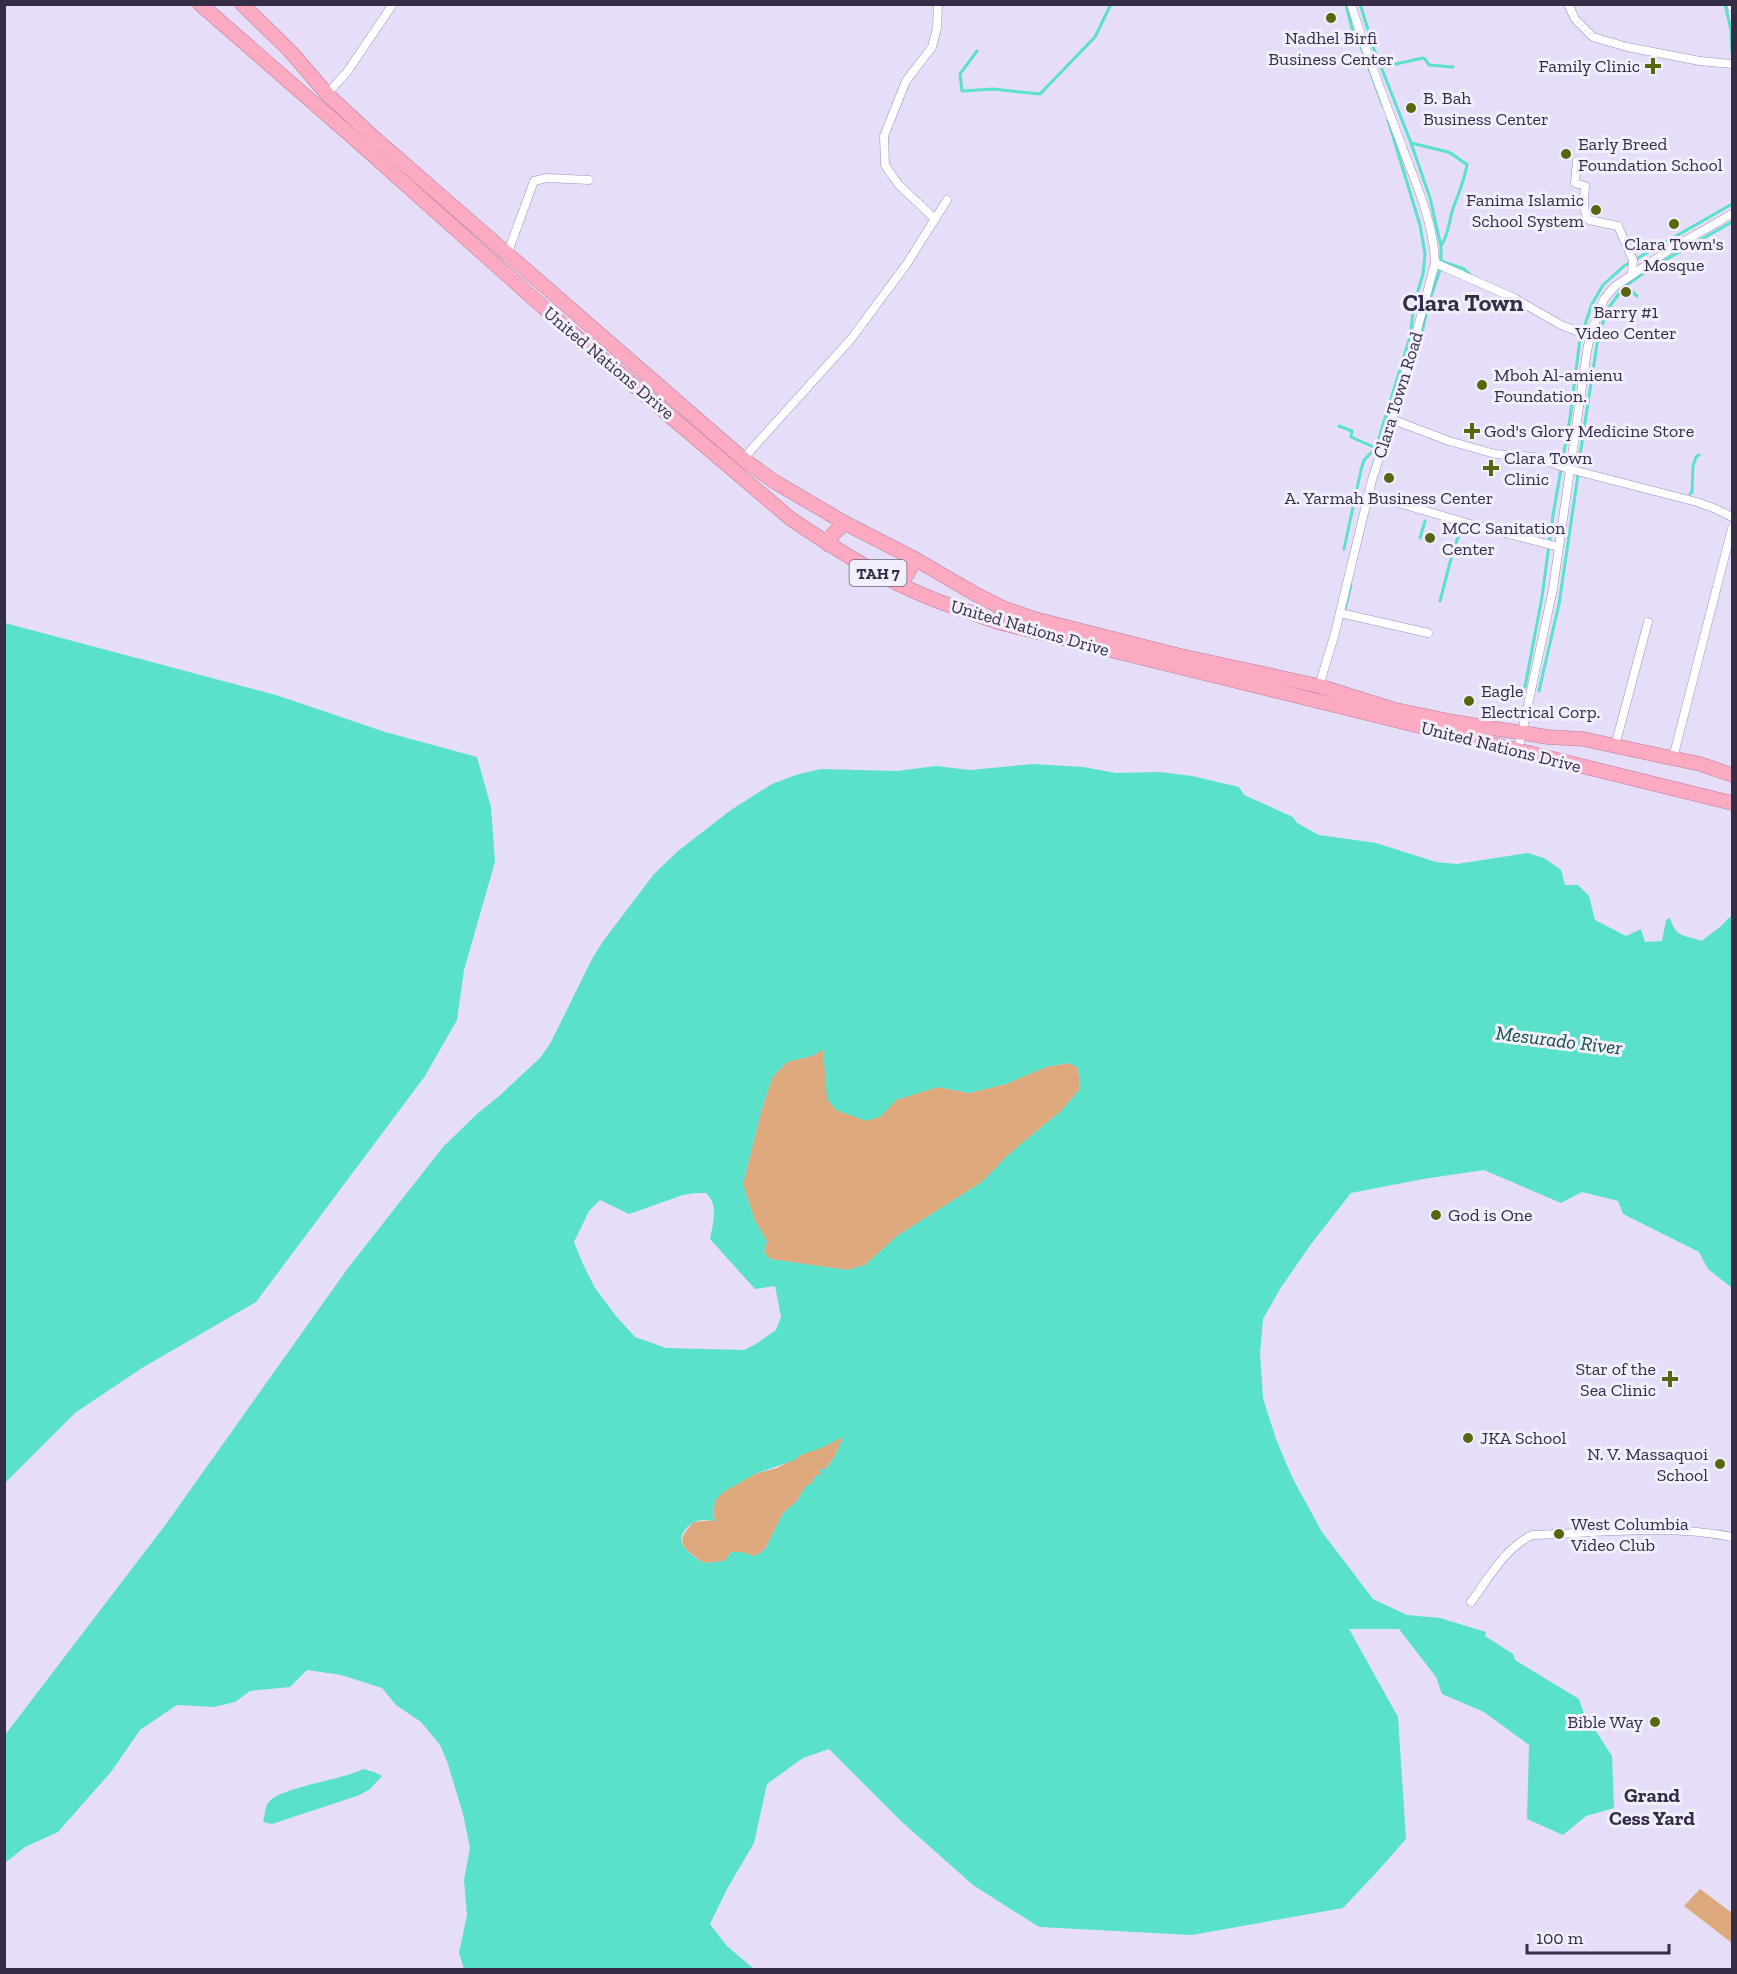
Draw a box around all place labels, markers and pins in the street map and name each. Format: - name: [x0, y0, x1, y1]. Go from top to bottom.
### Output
- marker: Nadhel Birfi Business Center: [1324, 11, 1338, 25]
- place label: Nadhel Birfi Business Center: [1268, 27, 1394, 70]
- place label: Family Clinic: [1538, 55, 1640, 77]
- marker: Family Clinic: [1644, 57, 1662, 75]
- place label: B. Bah Business Center: [1423, 87, 1549, 130]
- marker: B. Bah Business Center: [1404, 101, 1418, 115]
- place label: Early Breed Foundation School: [1578, 133, 1723, 176]
- marker: Early Breed Foundation School: [1559, 147, 1573, 161]
- place label: Fanima Islamic School System: [1466, 189, 1584, 232]
- marker: Fanima Islamic School System: [1589, 203, 1603, 217]
- marker: Clara Town's Mosque: [1667, 217, 1681, 231]
- place label: Clara Town's Mosque: [1624, 233, 1724, 276]
- marker: Barry #1 Video Center: [1619, 285, 1633, 299]
- place label: Barry #1 Video Center: [1574, 301, 1677, 344]
- place label: Mboh Al-amienu Foundation.: [1494, 364, 1623, 407]
- marker: Mboh Al-amienu Foundation.: [1475, 378, 1489, 392]
- place label: God's Glory Medicine Store: [1484, 420, 1694, 442]
- marker: God's Glory Medicine Store: [1465, 424, 1479, 438]
- place label: Clara Town Clinic: [1504, 447, 1593, 490]
- marker: Clara Town Clinic: [1482, 459, 1500, 477]
- marker: A. Yarmah Business Center: [1382, 471, 1396, 485]
- place label: A. Yarmah Business Center: [1285, 487, 1493, 509]
- place label: MCC Sanitation Center: [1442, 517, 1566, 560]
- marker: MCC Sanitation Center: [1423, 531, 1437, 545]
- place label: Eagle Electrical Corp.: [1481, 680, 1600, 723]
- marker: Eagle Electrical Corp.: [1462, 694, 1476, 708]
- place label: God is One: [1448, 1204, 1533, 1226]
- marker: God is One: [1429, 1208, 1443, 1222]
- place label: Star of the Sea Clinic: [1575, 1358, 1656, 1401]
- marker: Star of the Sea Clinic: [1661, 1370, 1679, 1388]
- place label: JKA School: [1480, 1427, 1566, 1449]
- marker: JKA School: [1461, 1431, 1475, 1445]
- place label: N. V. Massaquoi School: [1587, 1443, 1708, 1486]
- marker: N. V. Massaquoi School: [1713, 1457, 1727, 1471]
- place label: West Columbia Video Club: [1570, 1513, 1689, 1556]
- marker: West Columbia Video Club: [1552, 1527, 1566, 1541]
- place label: Bible Way: [1567, 1711, 1644, 1733]
- marker: Bible Way: [1648, 1715, 1662, 1729]

